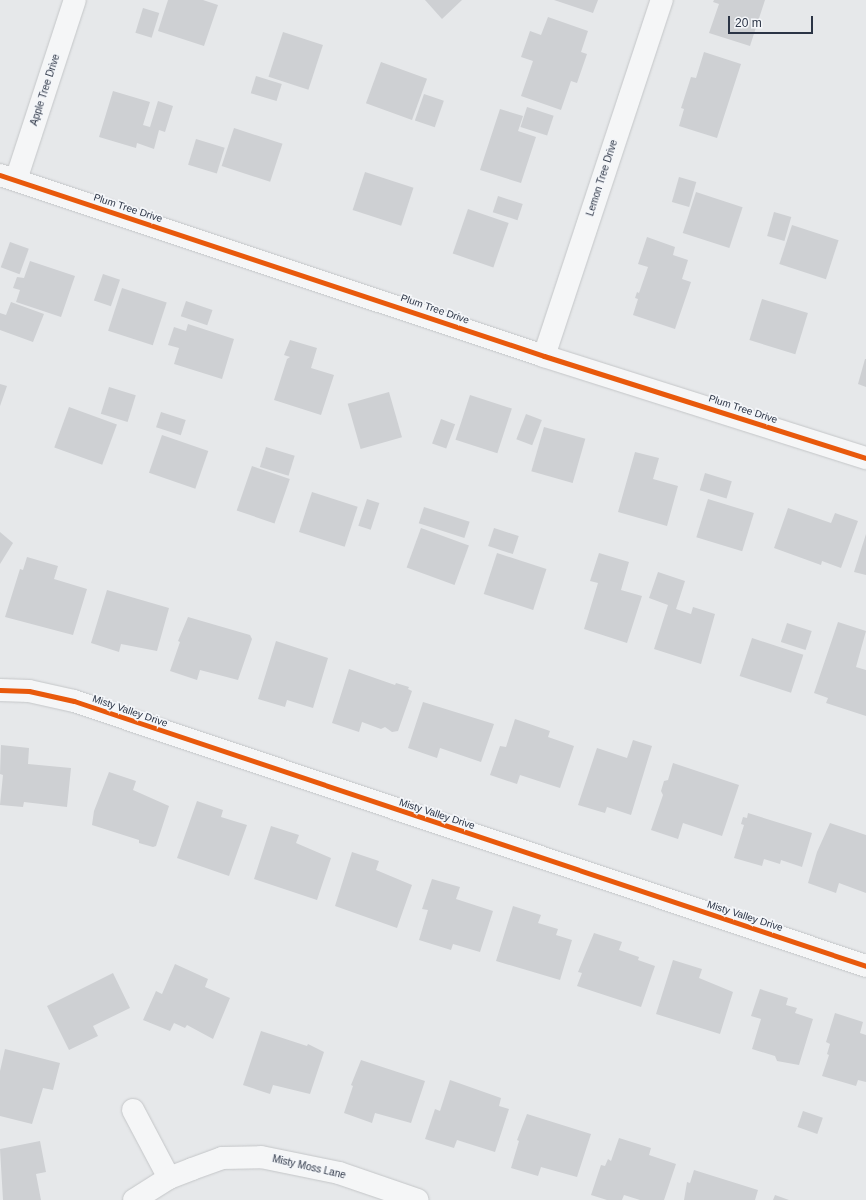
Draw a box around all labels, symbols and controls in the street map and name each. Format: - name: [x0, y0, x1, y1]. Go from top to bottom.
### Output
- scale bar: [730, 8, 815, 34]
- text: 20 m: [735, 16, 762, 30]
- street label: Apple Tree Drive: [28, 53, 62, 127]
- street label: Lemon Tree Drive: [584, 138, 620, 218]
- street label: Plum Tree Drive: [92, 191, 164, 225]
- street label: Plum Tree Drive: [399, 292, 471, 326]
- street label: Plum Tree Drive: [707, 392, 779, 426]
- street label: Misty Valley Drive: [91, 693, 169, 729]
- street label: Misty Valley Drive: [398, 796, 476, 832]
- street label: Misty Valley Drive: [706, 898, 784, 934]
- street label: Misty Moss Lane: [271, 1153, 347, 1181]

